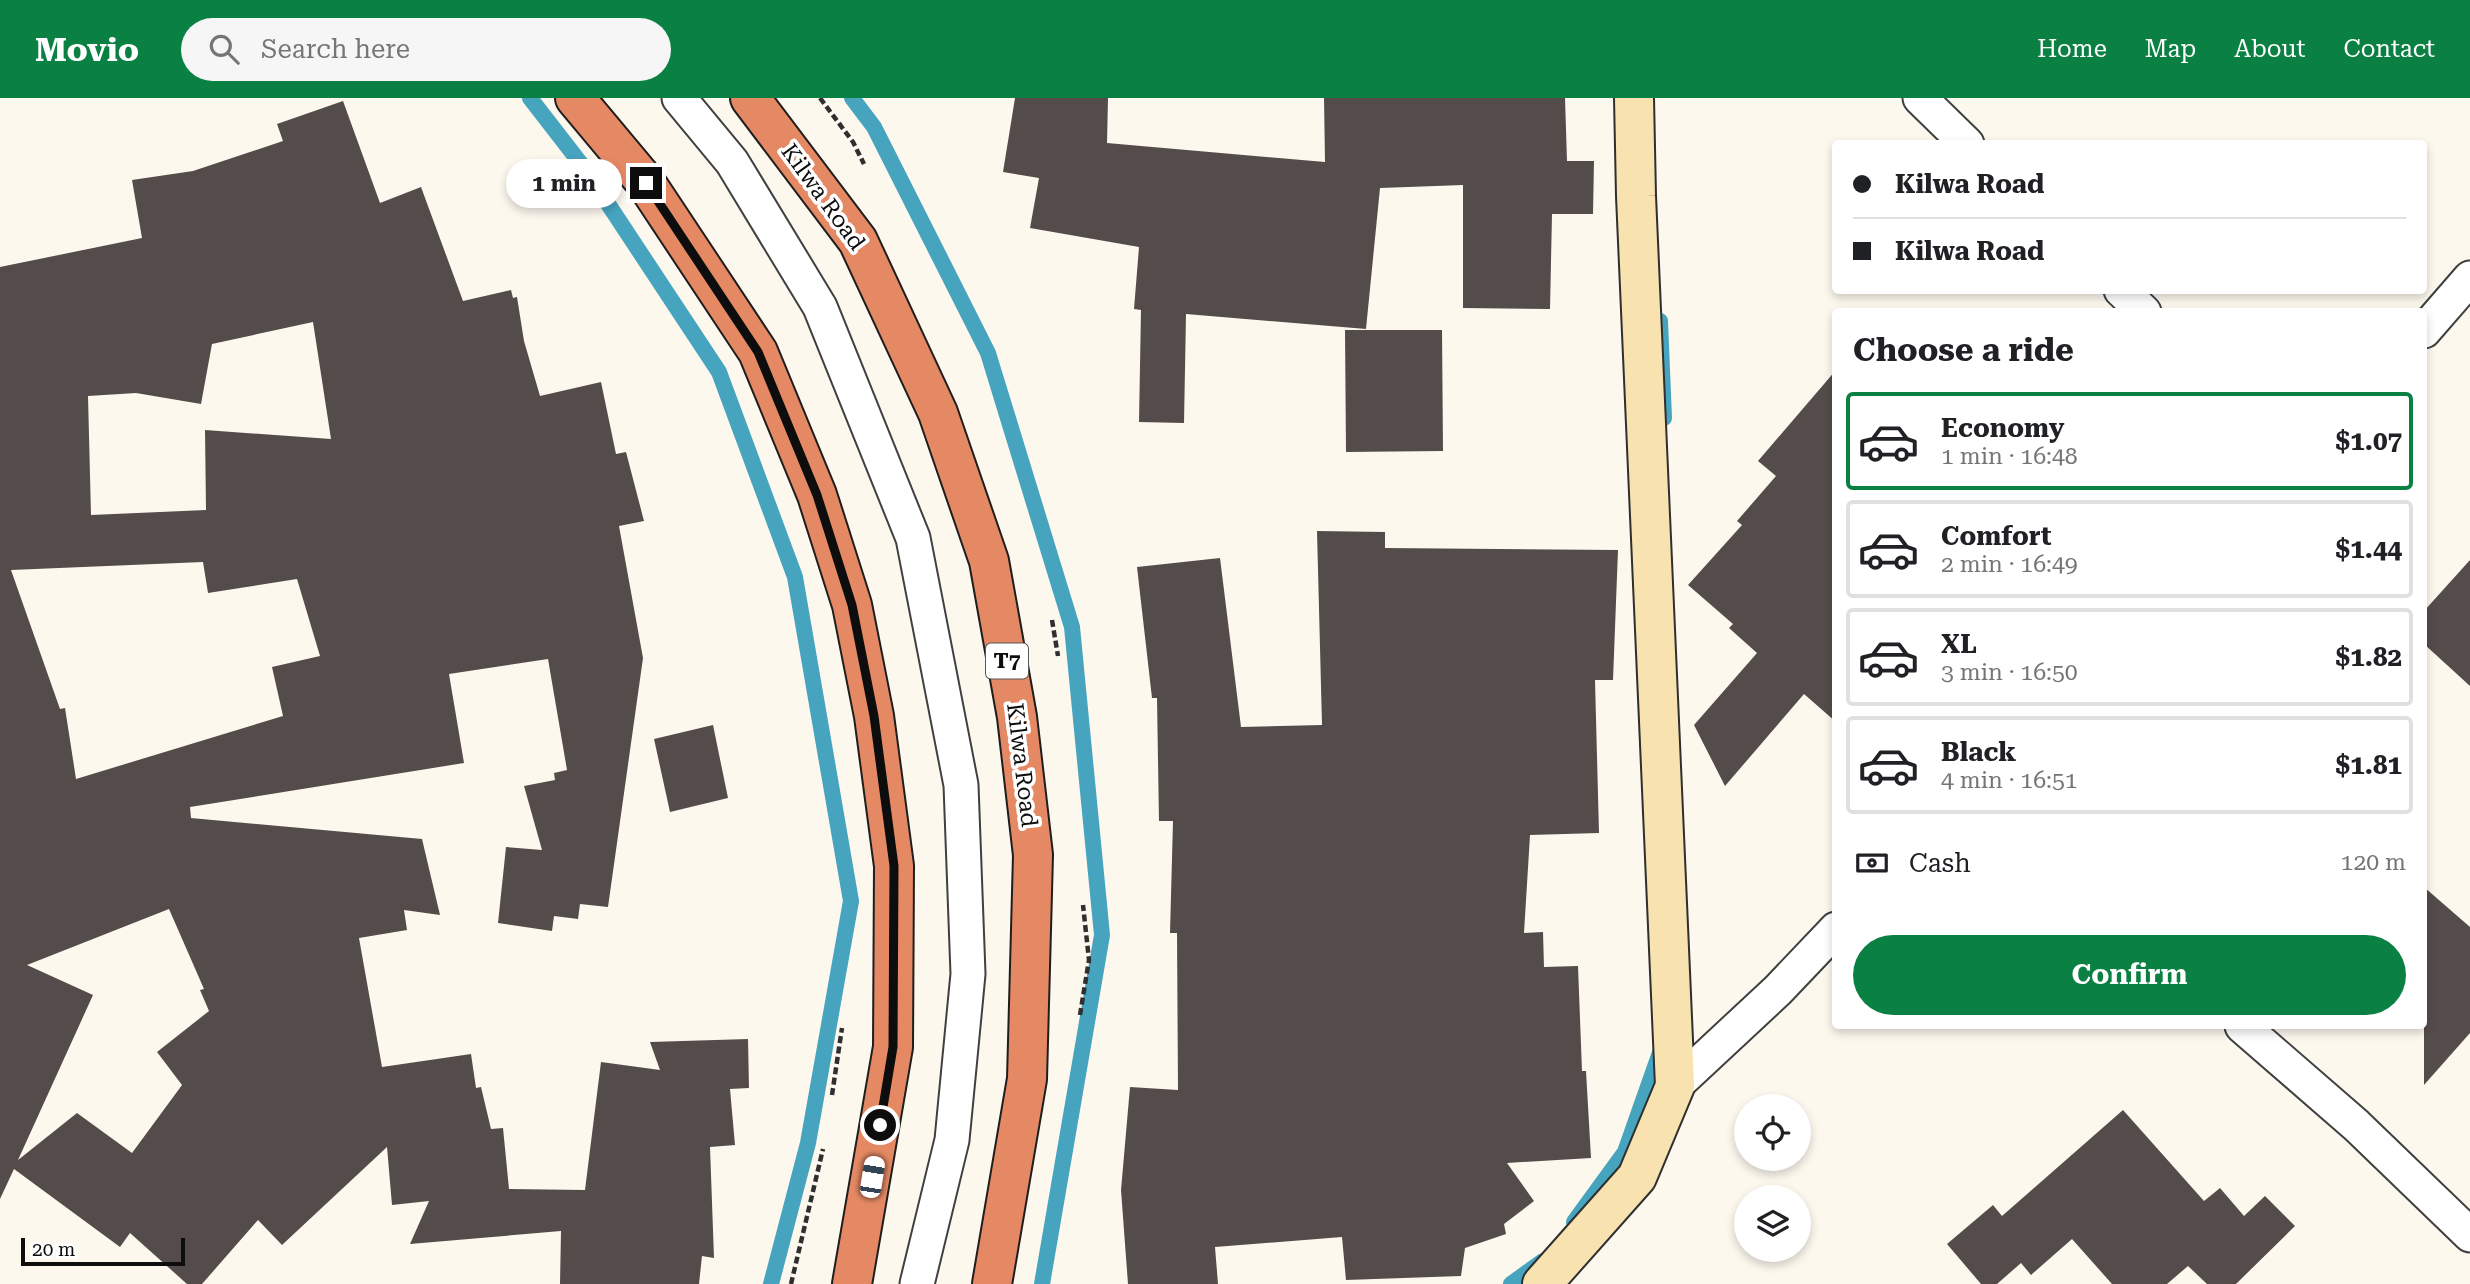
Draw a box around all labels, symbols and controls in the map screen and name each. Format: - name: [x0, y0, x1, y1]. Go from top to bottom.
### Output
- search box: [181, 18, 671, 81]
- text: Movio: [35, 30, 139, 69]
- icon: search: [205, 30, 243, 68]
- text: Search here: [261, 34, 410, 64]
- text: Home: [2037, 35, 2107, 63]
- text: Map: [2145, 35, 2196, 63]
- text: About: [2234, 35, 2305, 63]
- text: Contact: [2343, 35, 2435, 63]
- street label: Kilwa Road: [775, 139, 871, 256]
- callout: 1 min: [506, 158, 622, 208]
- route end: [630, 167, 662, 199]
- text: Kilwa Road: [1895, 169, 2044, 199]
- text: 1 min: [532, 170, 596, 197]
- text: Kilwa Road: [1895, 236, 2044, 266]
- text: Choose a ride: [1853, 331, 2074, 369]
- icon: car: [1857, 410, 1920, 473]
- text: Economy: [1941, 413, 2064, 443]
- text: $1.07: [2336, 426, 2402, 456]
- text: 1 min · 16:48: [1941, 443, 2078, 470]
- icon: car: [1857, 518, 1920, 581]
- text: Comfort: [1941, 521, 2051, 551]
- text: $1.44: [2336, 534, 2402, 564]
- text: 2 min · 16:49: [1941, 551, 2078, 578]
- icon: car: [1857, 626, 1920, 689]
- text: XL: [1941, 629, 1977, 659]
- text: $1.82: [2336, 642, 2402, 672]
- road number: T7: [986, 644, 1028, 678]
- text: 3 min · 16:50: [1941, 659, 2078, 686]
- street label: Kilwa Road: [1001, 701, 1043, 829]
- icon: car: [1857, 734, 1920, 797]
- text: Black: [1941, 737, 2016, 767]
- text: $1.81: [2336, 750, 2402, 780]
- text: 4 min · 16:51: [1941, 767, 2078, 794]
- icon: cash: [1853, 844, 1891, 882]
- text: Cash: [1909, 848, 1971, 878]
- text: 120 m: [2341, 849, 2406, 876]
- button: Confirm: [1853, 935, 2406, 1015]
- map controls: [1734, 1094, 1811, 1262]
- button: locate: [1734, 1094, 1811, 1171]
- route start: [864, 1109, 896, 1141]
- car: [859, 1155, 886, 1199]
- button: layers: [1734, 1185, 1811, 1262]
- scale bar: [21, 1235, 186, 1267]
- text: 20 m: [32, 1238, 75, 1261]

